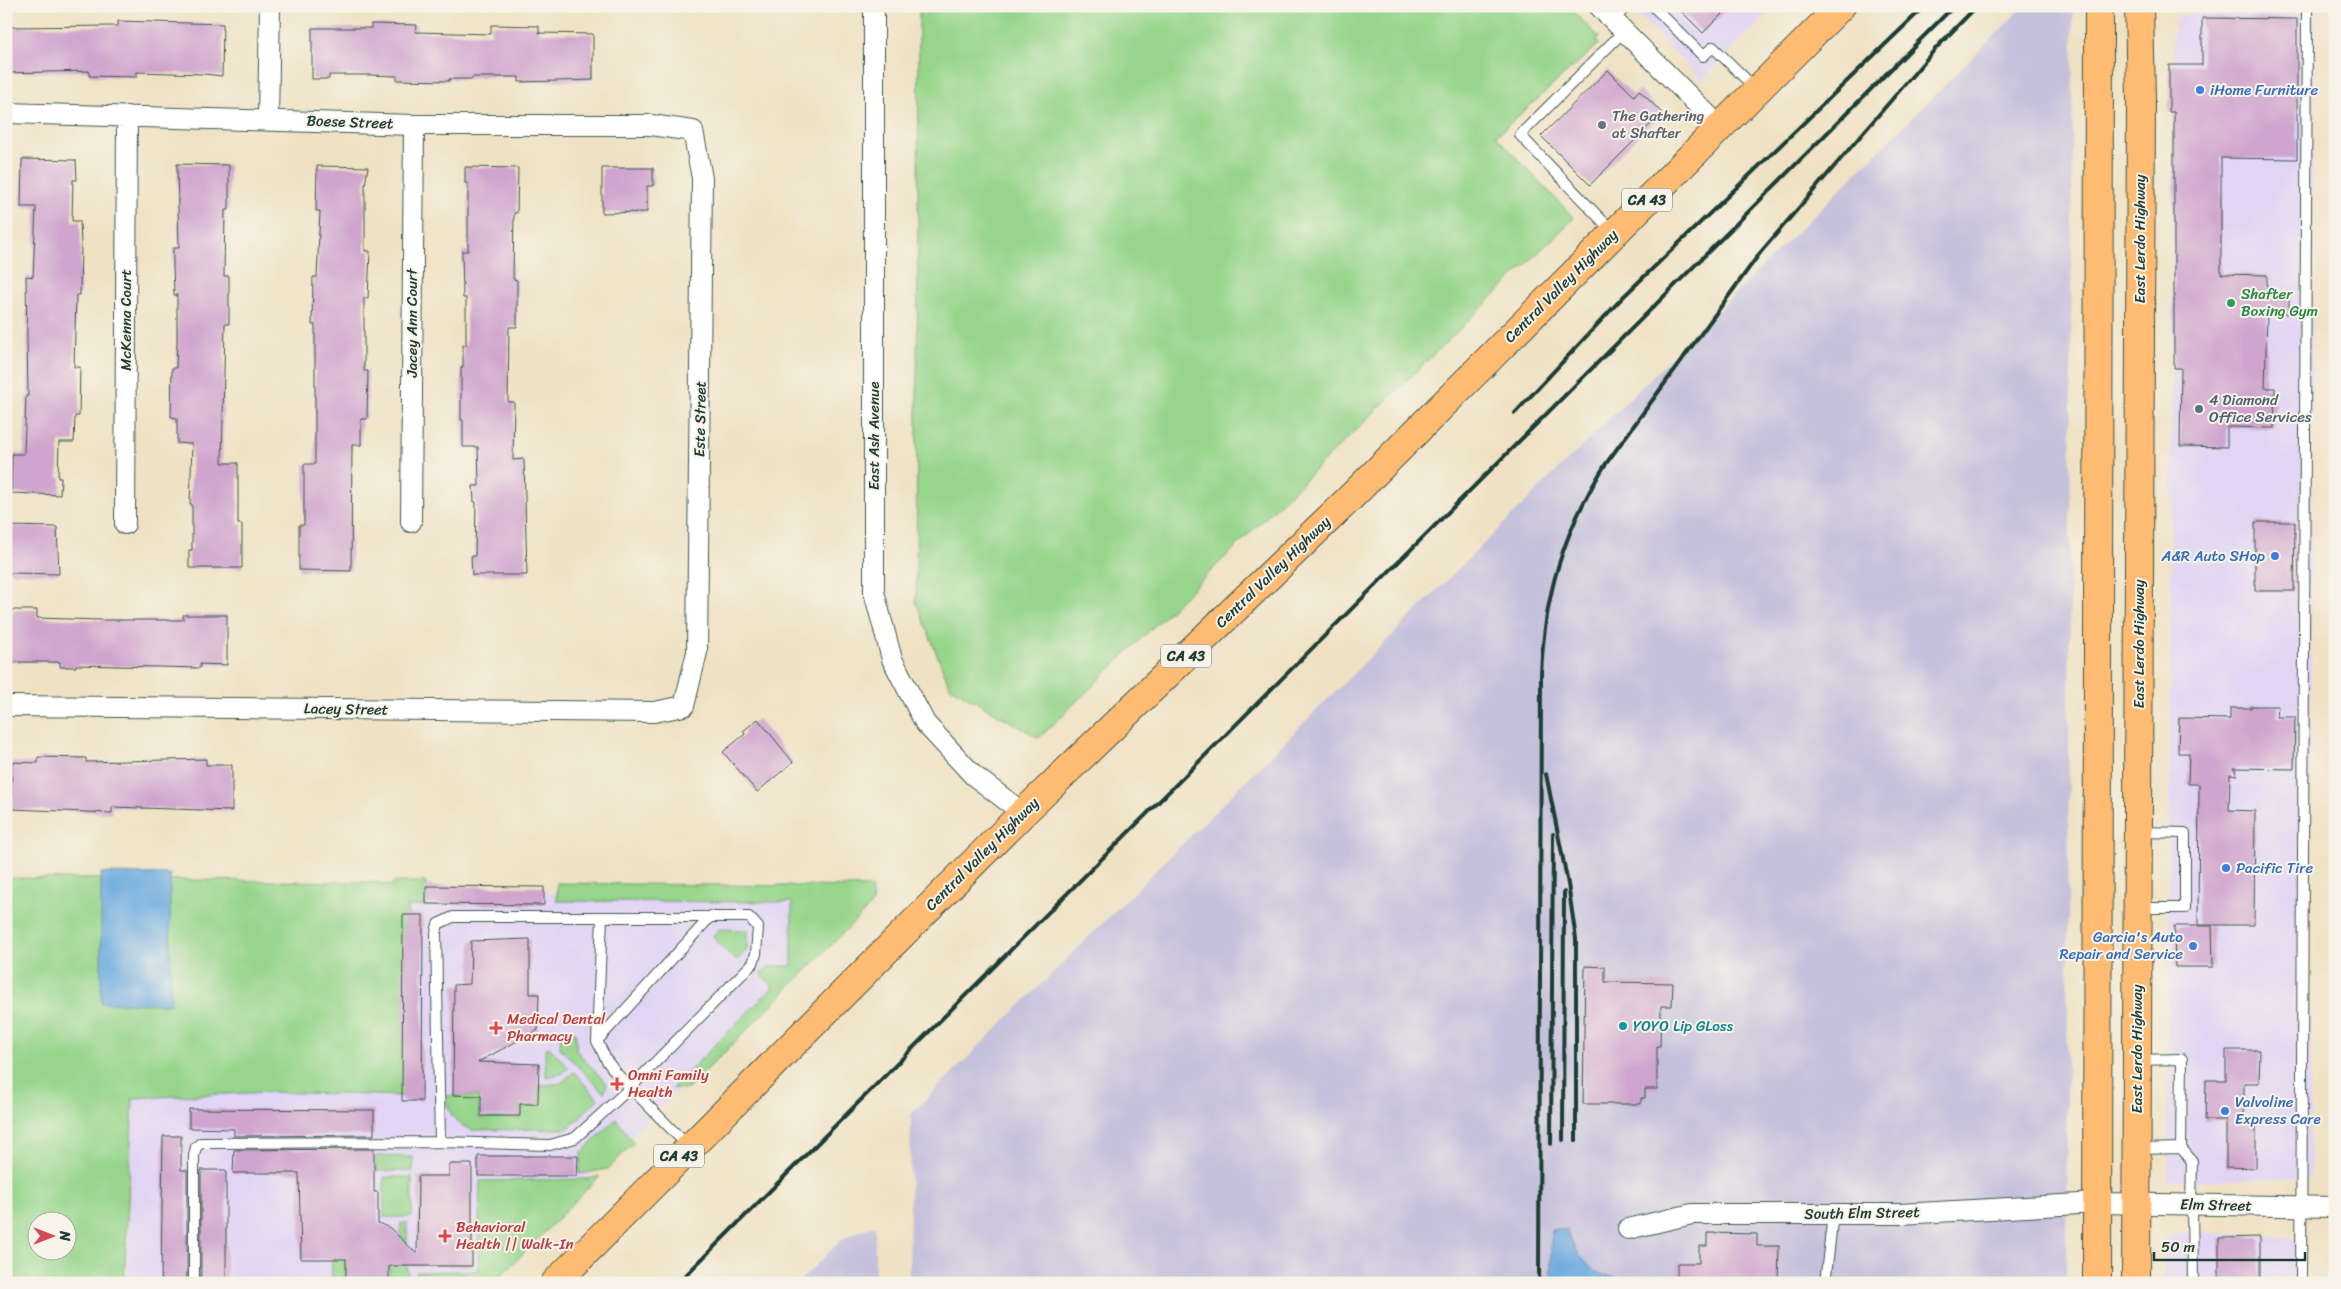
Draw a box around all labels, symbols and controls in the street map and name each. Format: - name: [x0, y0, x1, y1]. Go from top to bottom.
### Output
- place label: iHome Furniture: [2210, 77, 2318, 103]
- marker: iHome Furniture: [2194, 84, 2206, 96]
- place label: The Gathering at Shafter: [1612, 103, 1704, 146]
- street label: Boese Street: [306, 107, 394, 137]
- marker: The Gathering at Shafter: [1596, 119, 1608, 131]
- street label: East Lerdo Highway: [2127, 174, 2153, 304]
- road number: CA 43: [1622, 188, 1672, 212]
- street label: Central Valley Highway: [1498, 223, 1624, 349]
- street label: Jacey Ann Court: [399, 268, 425, 378]
- street label: McKenna Court: [113, 269, 139, 371]
- place label: Shafter Boxing Gym: [2241, 281, 2318, 324]
- marker: Shafter Boxing Gym: [2225, 297, 2237, 309]
- street label: Este Street: [686, 380, 714, 457]
- street label: East Ash Avenue: [861, 382, 887, 490]
- place label: 4 Diamond Office Services: [2209, 387, 2312, 430]
- marker: 4 Diamond Office Services: [2193, 403, 2205, 415]
- street label: Central Valley Highway: [1209, 509, 1337, 634]
- place label: A&R Auto SHop: [2160, 543, 2265, 569]
- marker: A&R Auto SHop: [2269, 550, 2281, 562]
- street label: East Lerdo Highway: [2126, 579, 2152, 709]
- road number: CA 43: [1161, 644, 1211, 668]
- street label: Lacey Street: [304, 695, 389, 723]
- street label: Central Valley Highway: [919, 791, 1045, 917]
- place label: Pacific Tire: [2236, 855, 2313, 881]
- marker: Pacific Tire: [2220, 862, 2232, 874]
- place label: Garcia's Auto Repair and Service: [2059, 924, 2183, 967]
- marker: Garcia's Auto Repair and Service: [2187, 940, 2199, 952]
- street label: East Lerdo Highway: [2124, 984, 2150, 1114]
- place label: Medical Dental Pharmacy: [507, 1006, 606, 1049]
- place label: YOYO Lip GLoss: [1633, 1013, 1734, 1039]
- marker: YOYO Lip GLoss: [1617, 1020, 1629, 1032]
- marker: Medical Dental Pharmacy: [489, 1021, 503, 1035]
- place label: Omni Family Health: [628, 1062, 709, 1105]
- marker: Omni Family Health: [610, 1077, 624, 1091]
- place label: Valvoline Express Care: [2235, 1089, 2321, 1132]
- marker: Valvoline Express Care: [2219, 1105, 2231, 1117]
- road number: CA 43: [654, 1144, 704, 1168]
- street label: Elm Street: [2180, 1191, 2252, 1219]
- street label: South Elm Street: [1804, 1199, 1920, 1227]
- north arrow: [28, 1212, 78, 1262]
- place label: Behavioral Health || Walk-In: [456, 1214, 574, 1257]
- marker: Behavioral Health || Walk-In: [438, 1229, 452, 1243]
- scale bar: [2154, 1229, 2305, 1261]
- text: N: [52, 1230, 77, 1241]
- text: 50 m: [2161, 1234, 2196, 1260]

